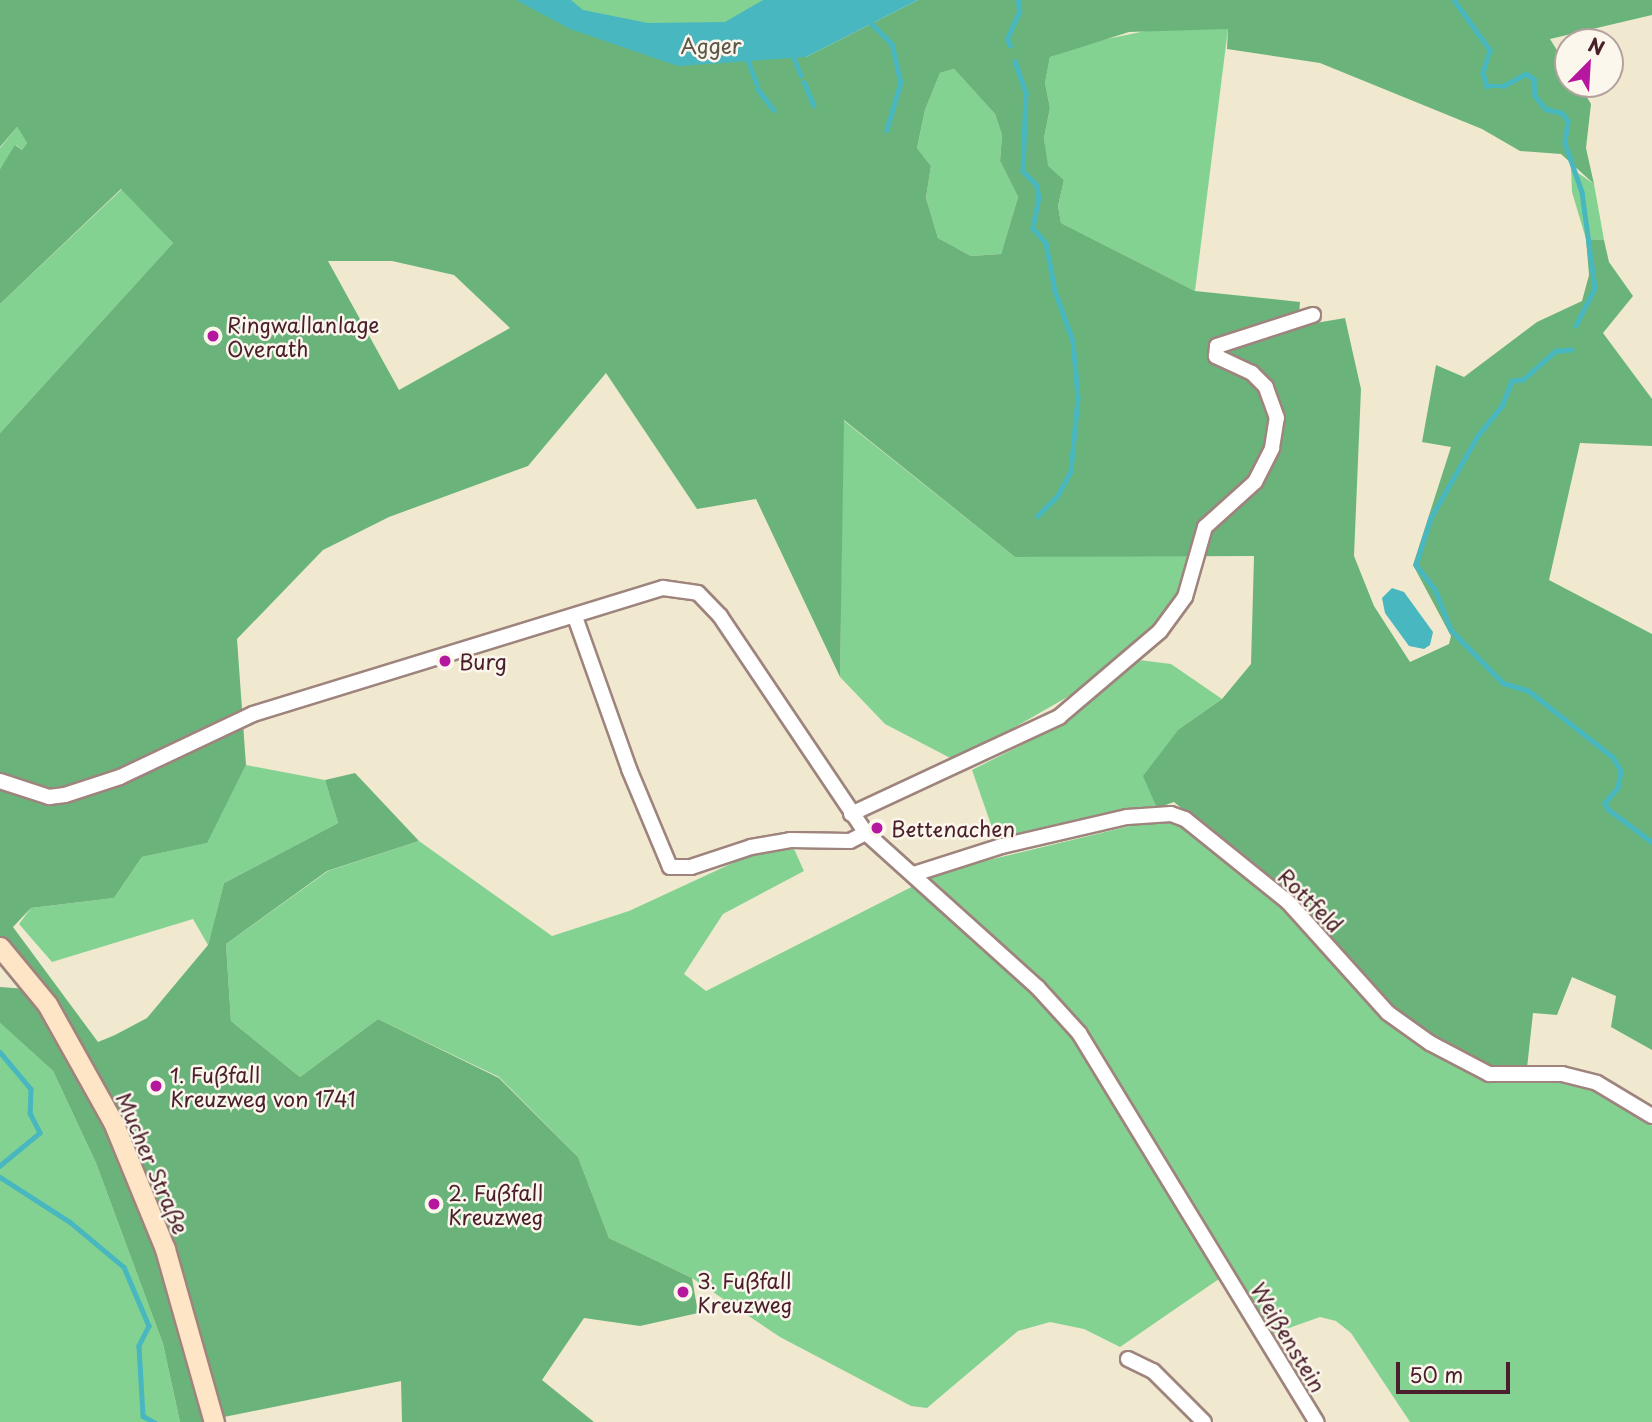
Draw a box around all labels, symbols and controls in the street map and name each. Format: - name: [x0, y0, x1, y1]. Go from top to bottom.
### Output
- north arrow: [1554, 28, 1624, 98]
- text: N: [1584, 30, 1609, 61]
- park label: Agger: [680, 32, 742, 58]
- place label: Ringwallanlage Overath: [227, 311, 379, 361]
- marker: Ringwallanlage Overath: [205, 328, 221, 344]
- place label: Burg: [459, 648, 507, 674]
- marker: Burg: [437, 653, 453, 669]
- place label: Bettenachen: [891, 815, 1015, 841]
- marker: Bettenachen: [869, 820, 885, 836]
- street label: Rottfeld: [1274, 863, 1348, 937]
- place label: 1. Fußfall Kreuzweg von 1741: [170, 1061, 355, 1111]
- marker: 1. Fußfall Kreuzweg von 1741: [148, 1078, 164, 1094]
- street label: Mucher Straße: [112, 1088, 194, 1238]
- place label: 2. Fußfall Kreuzweg: [448, 1179, 545, 1229]
- marker: 2. Fußfall Kreuzweg: [426, 1196, 442, 1212]
- place label: 3. Fußfall Kreuzweg: [697, 1267, 793, 1317]
- street label: Weißenstein: [1246, 1278, 1332, 1396]
- marker: 3. Fußfall Kreuzweg: [675, 1284, 691, 1300]
- scale bar: [1400, 1348, 1514, 1392]
- text: 50 m: [1409, 1358, 1463, 1390]

